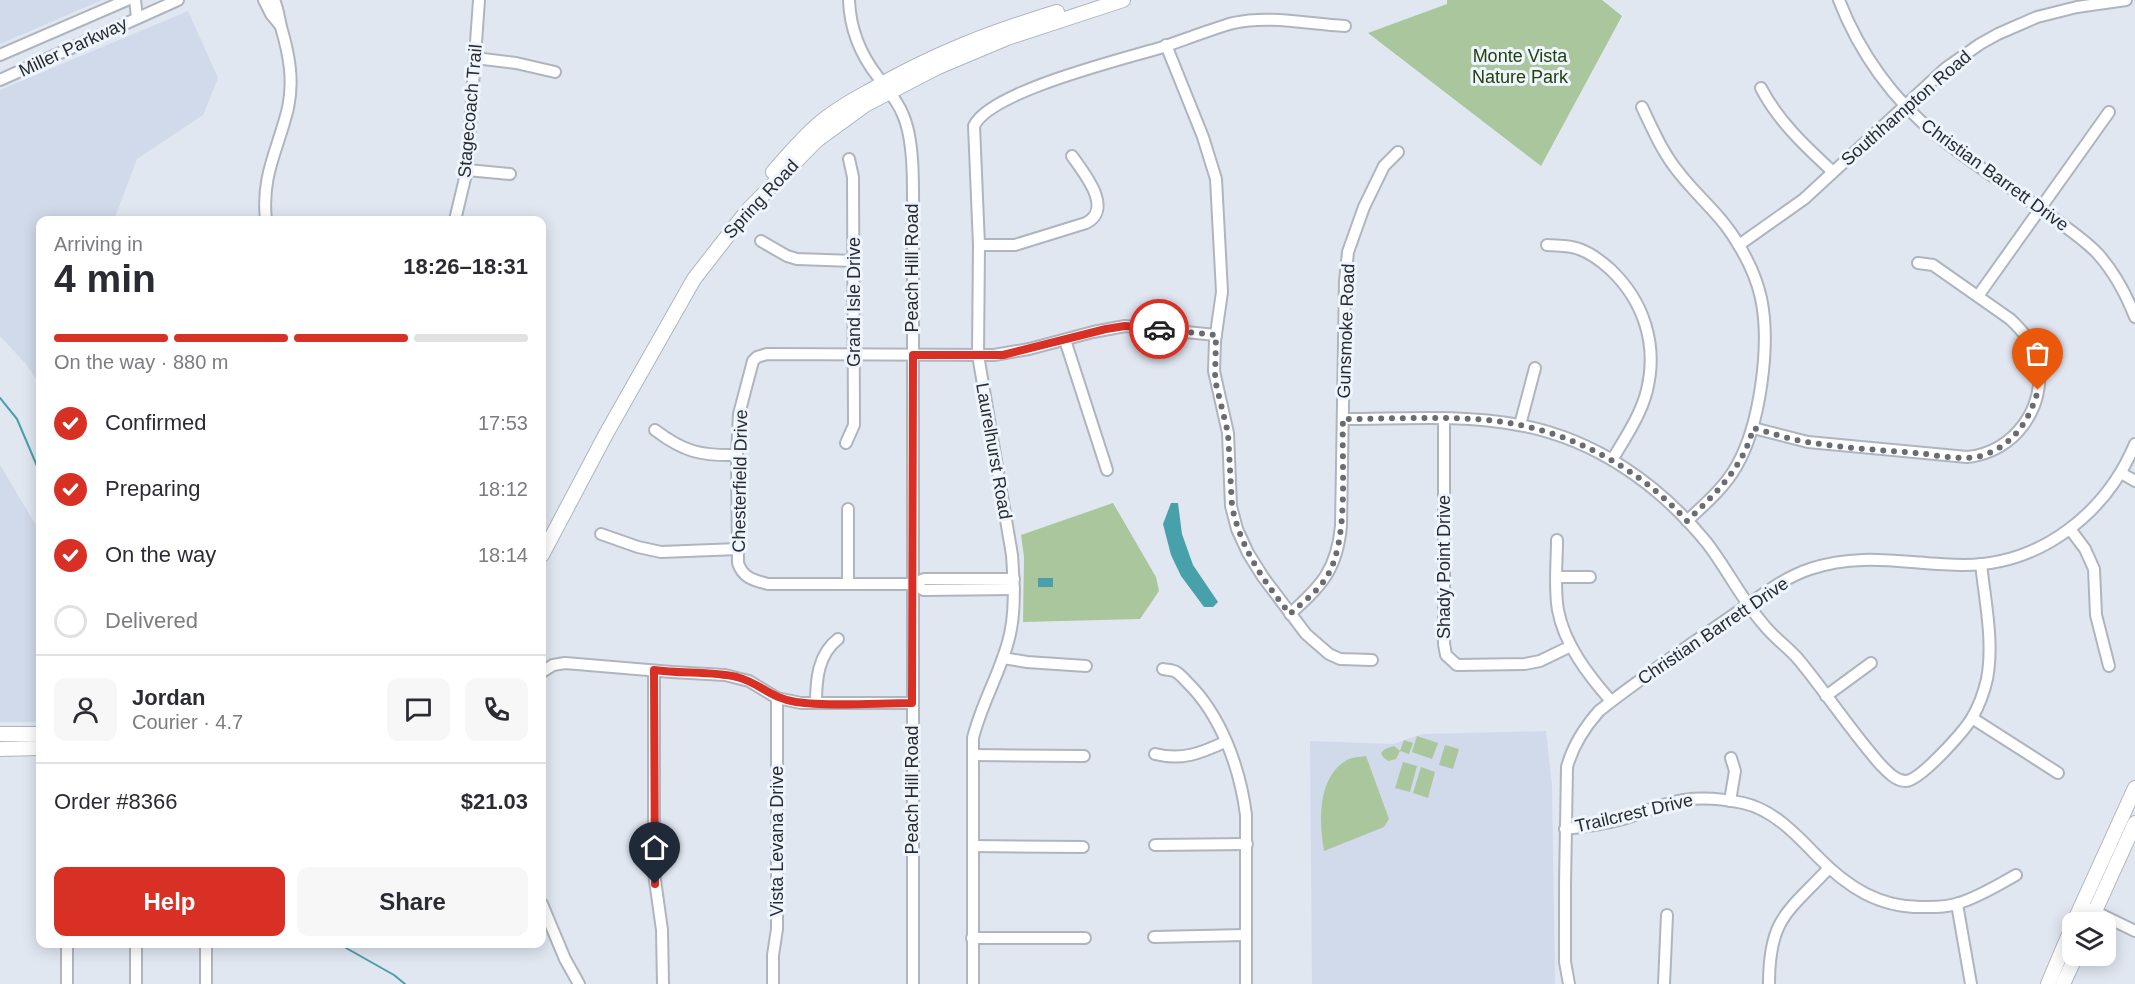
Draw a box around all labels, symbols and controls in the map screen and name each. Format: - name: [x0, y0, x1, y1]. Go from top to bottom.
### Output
- street label: Miller Parkway: [16, 13, 130, 81]
- street label: Stagecoach Trail: [454, 43, 486, 179]
- park label: Monte Vista Nature Park: [1472, 46, 1569, 87]
- street label: Southhampton Road: [1837, 46, 1975, 170]
- street label: Christian Barrett Drive: [1918, 115, 2072, 235]
- street label: Spring Road: [720, 156, 802, 242]
- street label: Peach Hill Road: [902, 203, 922, 333]
- text: Arriving in: [54, 233, 143, 255]
- street label: Grand Isle Drive: [844, 237, 864, 367]
- text: 18:26–18:31: [403, 254, 528, 279]
- text: 4 min: [54, 257, 156, 300]
- street label: Gunsmoke Road: [1334, 263, 1358, 399]
- courier: [1129, 299, 1189, 359]
- icon: car: [1143, 313, 1176, 346]
- pin: [2012, 328, 2063, 390]
- icon: bag: [2021, 337, 2054, 370]
- text: On the way · 880 m: [54, 351, 229, 373]
- street label: Laurelhurst Road: [972, 381, 1016, 521]
- icon: check: [54, 407, 87, 440]
- street label: Chesterfield Drive: [729, 409, 751, 553]
- text: Confirmed: [105, 410, 206, 435]
- text: 17:53: [478, 412, 528, 434]
- icon: check: [54, 473, 87, 506]
- text: Preparing: [105, 476, 200, 501]
- text: 18:12: [478, 478, 528, 500]
- street label: Shady Point Drive: [1434, 495, 1454, 639]
- icon: check: [54, 539, 87, 572]
- text: On the way: [105, 542, 216, 567]
- text: 18:14: [478, 544, 528, 566]
- street label: Christian Barrett Drive: [1634, 573, 1792, 689]
- text: Delivered: [105, 608, 198, 633]
- button: person: [54, 678, 117, 741]
- button: chat: [387, 678, 450, 741]
- button: phone: [465, 678, 528, 741]
- text: Jordan: [132, 685, 205, 710]
- text: Courier · 4.7: [132, 711, 243, 733]
- street label: Peach Hill Road: [902, 725, 922, 855]
- street label: Vista Levana Drive: [767, 766, 787, 916]
- text: Order #8366: [54, 789, 178, 814]
- text: $21.03: [461, 789, 528, 814]
- street label: Trailcrest Drive: [1573, 790, 1695, 836]
- pin: [629, 822, 680, 884]
- icon: home: [638, 831, 671, 864]
- button: Help: [54, 867, 285, 936]
- button: Share: [297, 867, 528, 936]
- map controls: [2062, 912, 2116, 966]
- button: layers: [2062, 912, 2116, 966]

